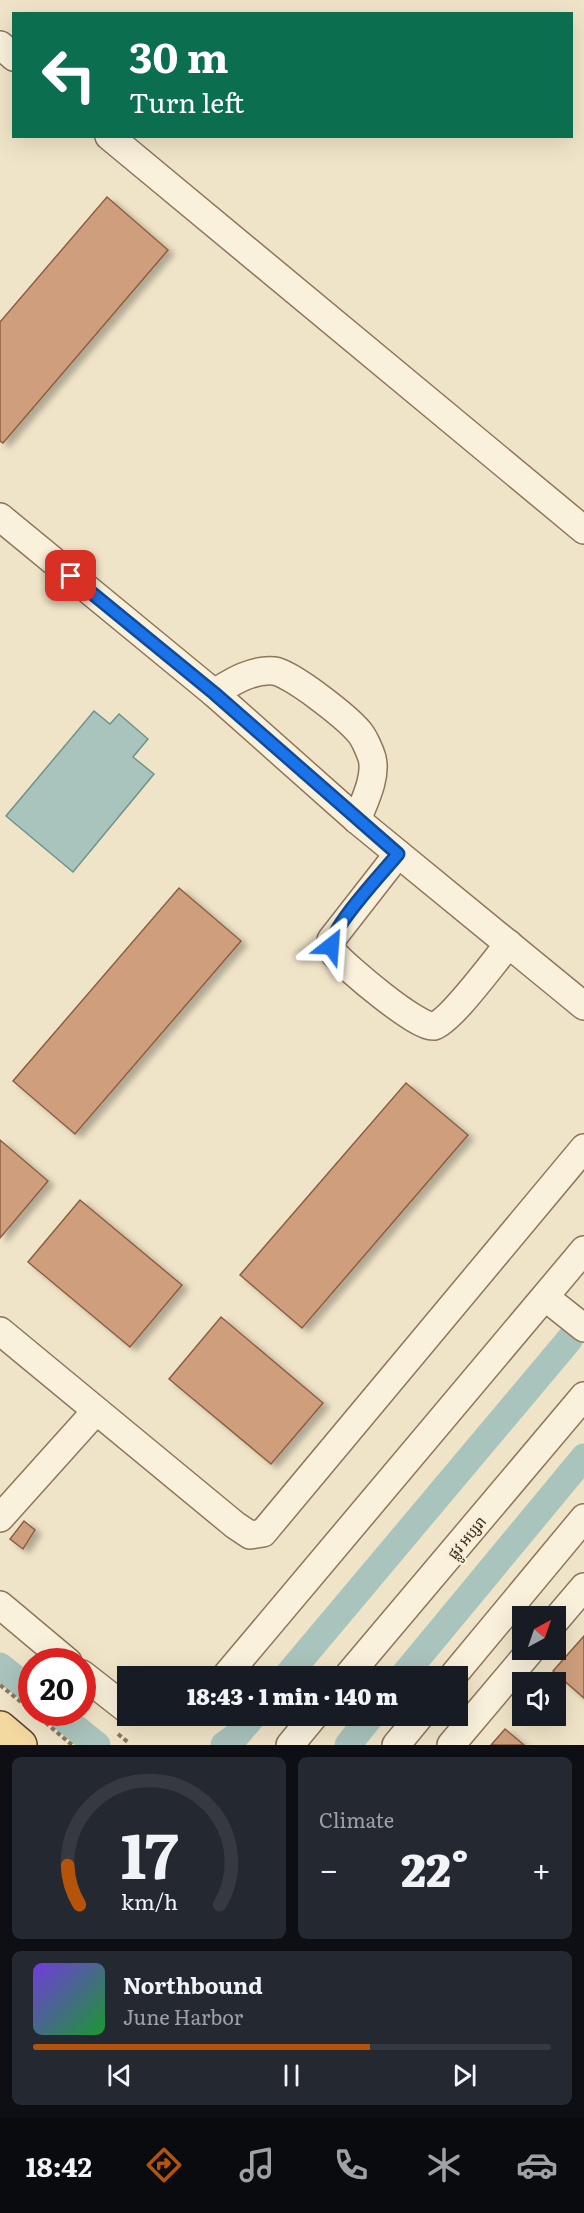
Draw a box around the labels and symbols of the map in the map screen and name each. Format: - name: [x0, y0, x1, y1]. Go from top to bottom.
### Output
- pin: [45, 550, 96, 601]
- position arrow: [299, 914, 363, 978]
- street label: ផ្លូវ អប្សរា: [441, 1510, 494, 1566]
- north arrow: [512, 1606, 566, 1660]
- speed limit sign: 20: [18, 1648, 96, 1726]

